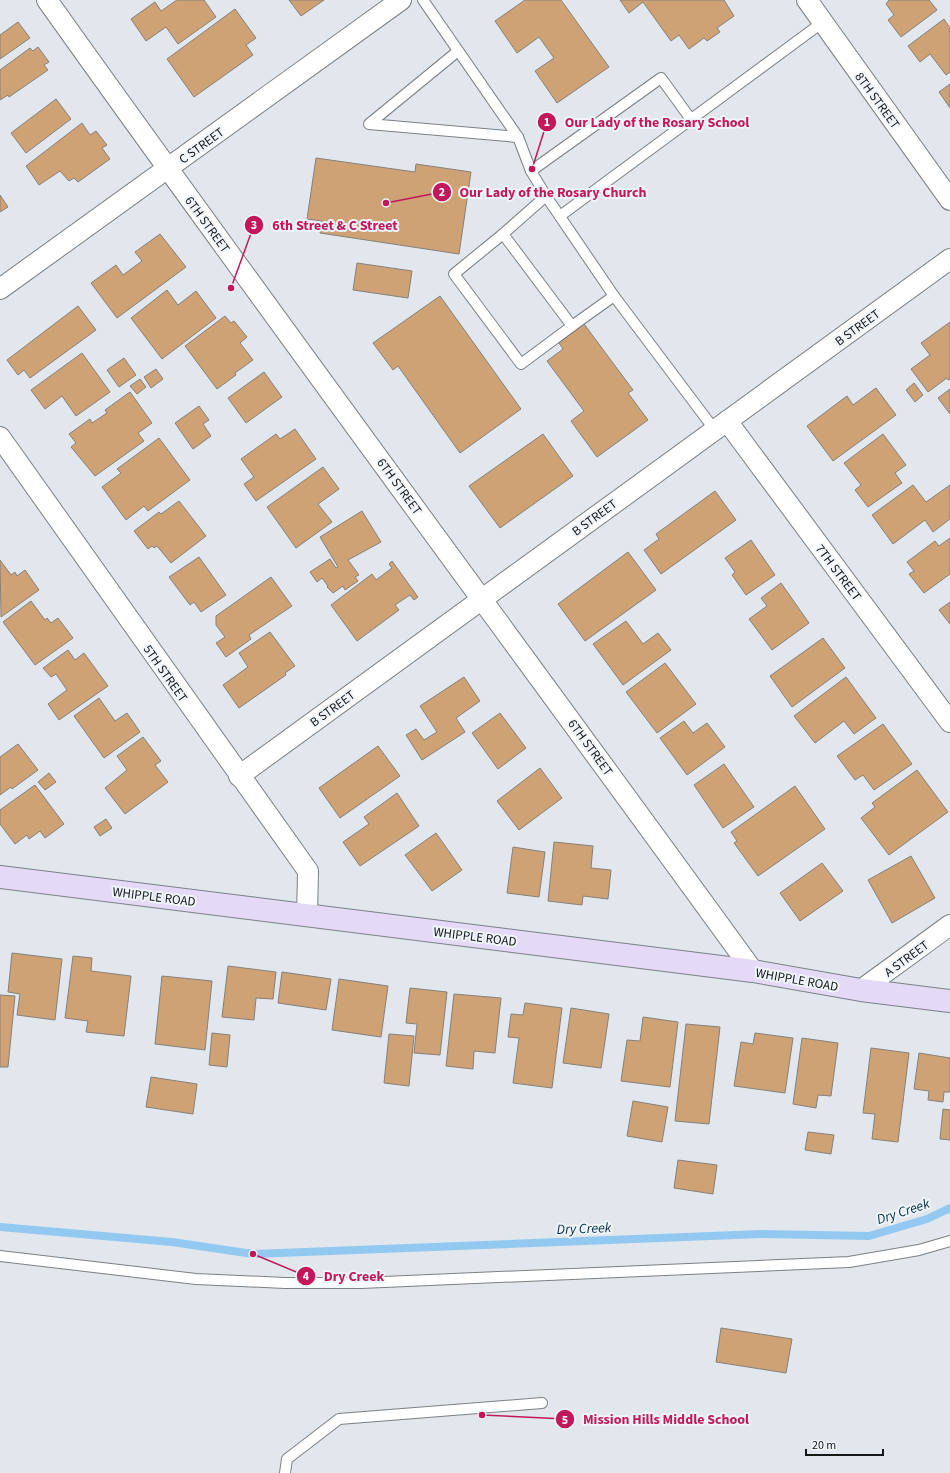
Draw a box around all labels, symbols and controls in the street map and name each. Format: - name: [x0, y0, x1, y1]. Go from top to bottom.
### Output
- street label: 8TH STREET: [850, 69, 904, 133]
- callout: Our Lady of the Rosary School: [537, 109, 757, 135]
- text: Our Lady of the Rosary School: [565, 113, 749, 133]
- text: 1: [544, 114, 550, 131]
- street label: C STREET: [175, 123, 228, 168]
- callout: Our Lady of the Rosary Church: [432, 179, 654, 205]
- text: Our Lady of the Rosary Church: [460, 183, 646, 203]
- text: 2: [439, 184, 445, 201]
- street label: 6TH STREET: [180, 193, 234, 257]
- callout: 6th Street & C Street: [244, 212, 405, 238]
- text: 6th Street & C Street: [272, 216, 398, 236]
- text: 3: [251, 217, 257, 234]
- street label: B STREET: [831, 305, 884, 350]
- street label: 6TH STREET: [372, 455, 426, 519]
- street label: B STREET: [568, 495, 621, 540]
- street label: 7TH STREET: [811, 541, 865, 604]
- street label: 5TH STREET: [139, 641, 192, 706]
- street label: B STREET: [306, 686, 359, 731]
- street label: 6TH STREET: [563, 716, 617, 780]
- street label: WHIPPLE ROAD: [111, 883, 196, 911]
- street label: WHIPPLE ROAD: [432, 923, 517, 951]
- street label: A STREET: [881, 936, 933, 981]
- street label: WHIPPLE ROAD: [754, 964, 840, 996]
- water label: Dry Creek: [874, 1194, 933, 1230]
- water label: Dry Creek: [556, 1218, 612, 1240]
- callout: Dry Creek: [296, 1263, 392, 1289]
- text: Dry Creek: [324, 1267, 385, 1287]
- text: 4: [303, 1268, 310, 1285]
- callout: Mission Hills Middle School: [555, 1406, 757, 1432]
- text: Mission Hills Middle School: [583, 1410, 749, 1430]
- text: 5: [562, 1412, 568, 1429]
- scale bar: [806, 1431, 883, 1457]
- text: 20 m: [812, 1437, 836, 1454]

